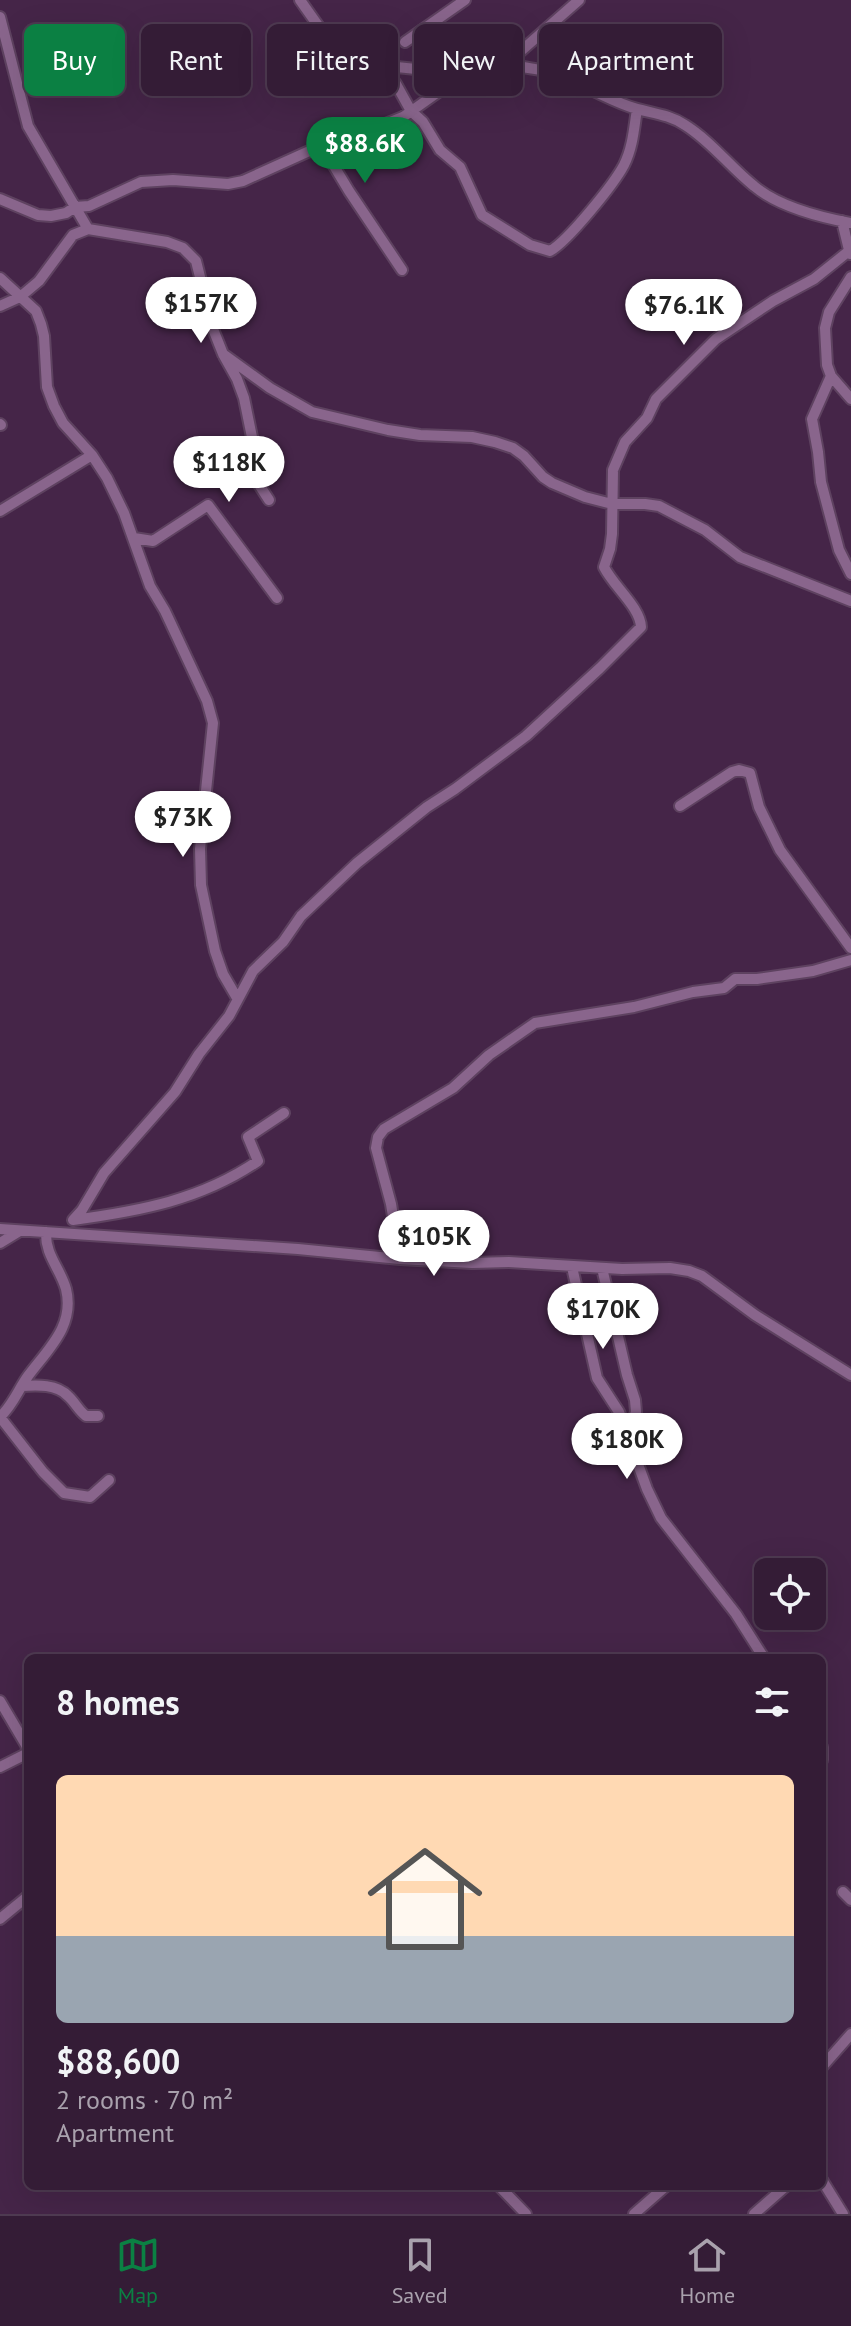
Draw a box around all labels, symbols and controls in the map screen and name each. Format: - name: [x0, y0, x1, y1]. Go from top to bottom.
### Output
- chip: Buy: [24, 24, 125, 96]
- chip: Rent: [141, 24, 251, 96]
- chip: Filters: [267, 24, 398, 96]
- chip: New: [414, 24, 523, 96]
- chip: Apartment: [539, 24, 722, 96]
- pin: $88.6K: [300, 117, 430, 185]
- text: $88.6K: [324, 126, 406, 159]
- pin: $157K: [145, 277, 257, 345]
- pin: $76.1K: [619, 279, 749, 347]
- text: $157K: [163, 286, 239, 319]
- text: $76.1K: [643, 288, 725, 321]
- pin: $118K: [173, 436, 285, 504]
- text: $118K: [191, 445, 267, 478]
- pin: $73K: [136, 791, 230, 859]
- text: $73K: [153, 800, 213, 833]
- pin: $105K: [378, 1210, 490, 1278]
- text: $105K: [396, 1219, 472, 1252]
- pin: $170K: [547, 1283, 659, 1351]
- text: $170K: [565, 1292, 641, 1325]
- pin: $180K: [571, 1413, 683, 1481]
- text: $180K: [589, 1422, 665, 1455]
- map controls: [754, 1558, 826, 1630]
- button: locate: [754, 1558, 826, 1630]
- text: 8 homes: [56, 1680, 180, 1724]
- icon: filters: [750, 1680, 794, 1724]
- icon: home: [353, 1827, 497, 1971]
- text: $88,600: [56, 2039, 180, 2083]
- text: 2 rooms · 70 m²: [56, 2083, 233, 2116]
- text: Apartment: [56, 2116, 174, 2149]
- tab: Map: [116, 2233, 160, 2309]
- tab: Saved: [392, 2233, 448, 2309]
- tab: Home: [679, 2233, 735, 2309]

